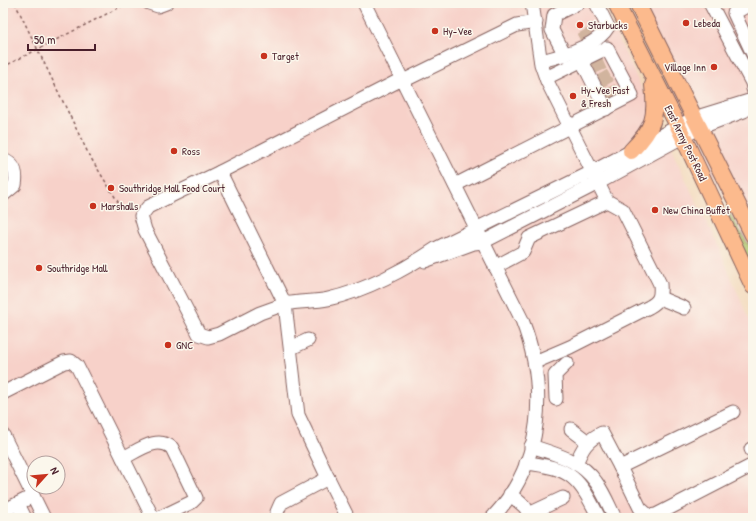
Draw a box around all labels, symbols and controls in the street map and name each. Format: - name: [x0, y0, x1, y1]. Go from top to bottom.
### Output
- place label: Lebeda: [694, 16, 721, 30]
- place label: Starbucks: [588, 18, 627, 32]
- marker: Lebeda: [681, 18, 691, 28]
- marker: Starbucks: [575, 20, 585, 30]
- place label: Hy-Vee: [443, 24, 473, 38]
- scale bar: [28, 26, 95, 52]
- marker: Hy-Vee: [430, 26, 440, 36]
- text: 50 m: [34, 31, 55, 48]
- place label: Target: [272, 49, 299, 63]
- marker: Target: [259, 51, 269, 61]
- place label: Village Inn: [664, 60, 706, 74]
- marker: Village Inn: [709, 62, 719, 72]
- place label: Hy-Vee Fast & Fresh: [581, 83, 629, 110]
- marker: Hy-Vee Fast & Fresh: [568, 91, 578, 101]
- street label: East Army Post Road: [662, 103, 711, 184]
- place label: Ross: [182, 144, 200, 158]
- marker: Ross: [169, 146, 179, 156]
- place label: Southridge Mall Food Court: [119, 181, 225, 195]
- marker: Southridge Mall Food Court: [106, 183, 116, 193]
- place label: Marshalls: [101, 199, 138, 213]
- marker: Marshalls: [88, 201, 98, 211]
- place label: New China Buffet: [663, 203, 730, 217]
- marker: New China Buffet: [650, 205, 660, 215]
- place label: Southridge Mall: [47, 261, 108, 275]
- marker: Southridge Mall: [34, 263, 44, 273]
- place label: GNC: [176, 338, 193, 352]
- marker: GNC: [163, 340, 173, 350]
- north arrow: [26, 455, 66, 495]
- text: N: [47, 465, 63, 476]

